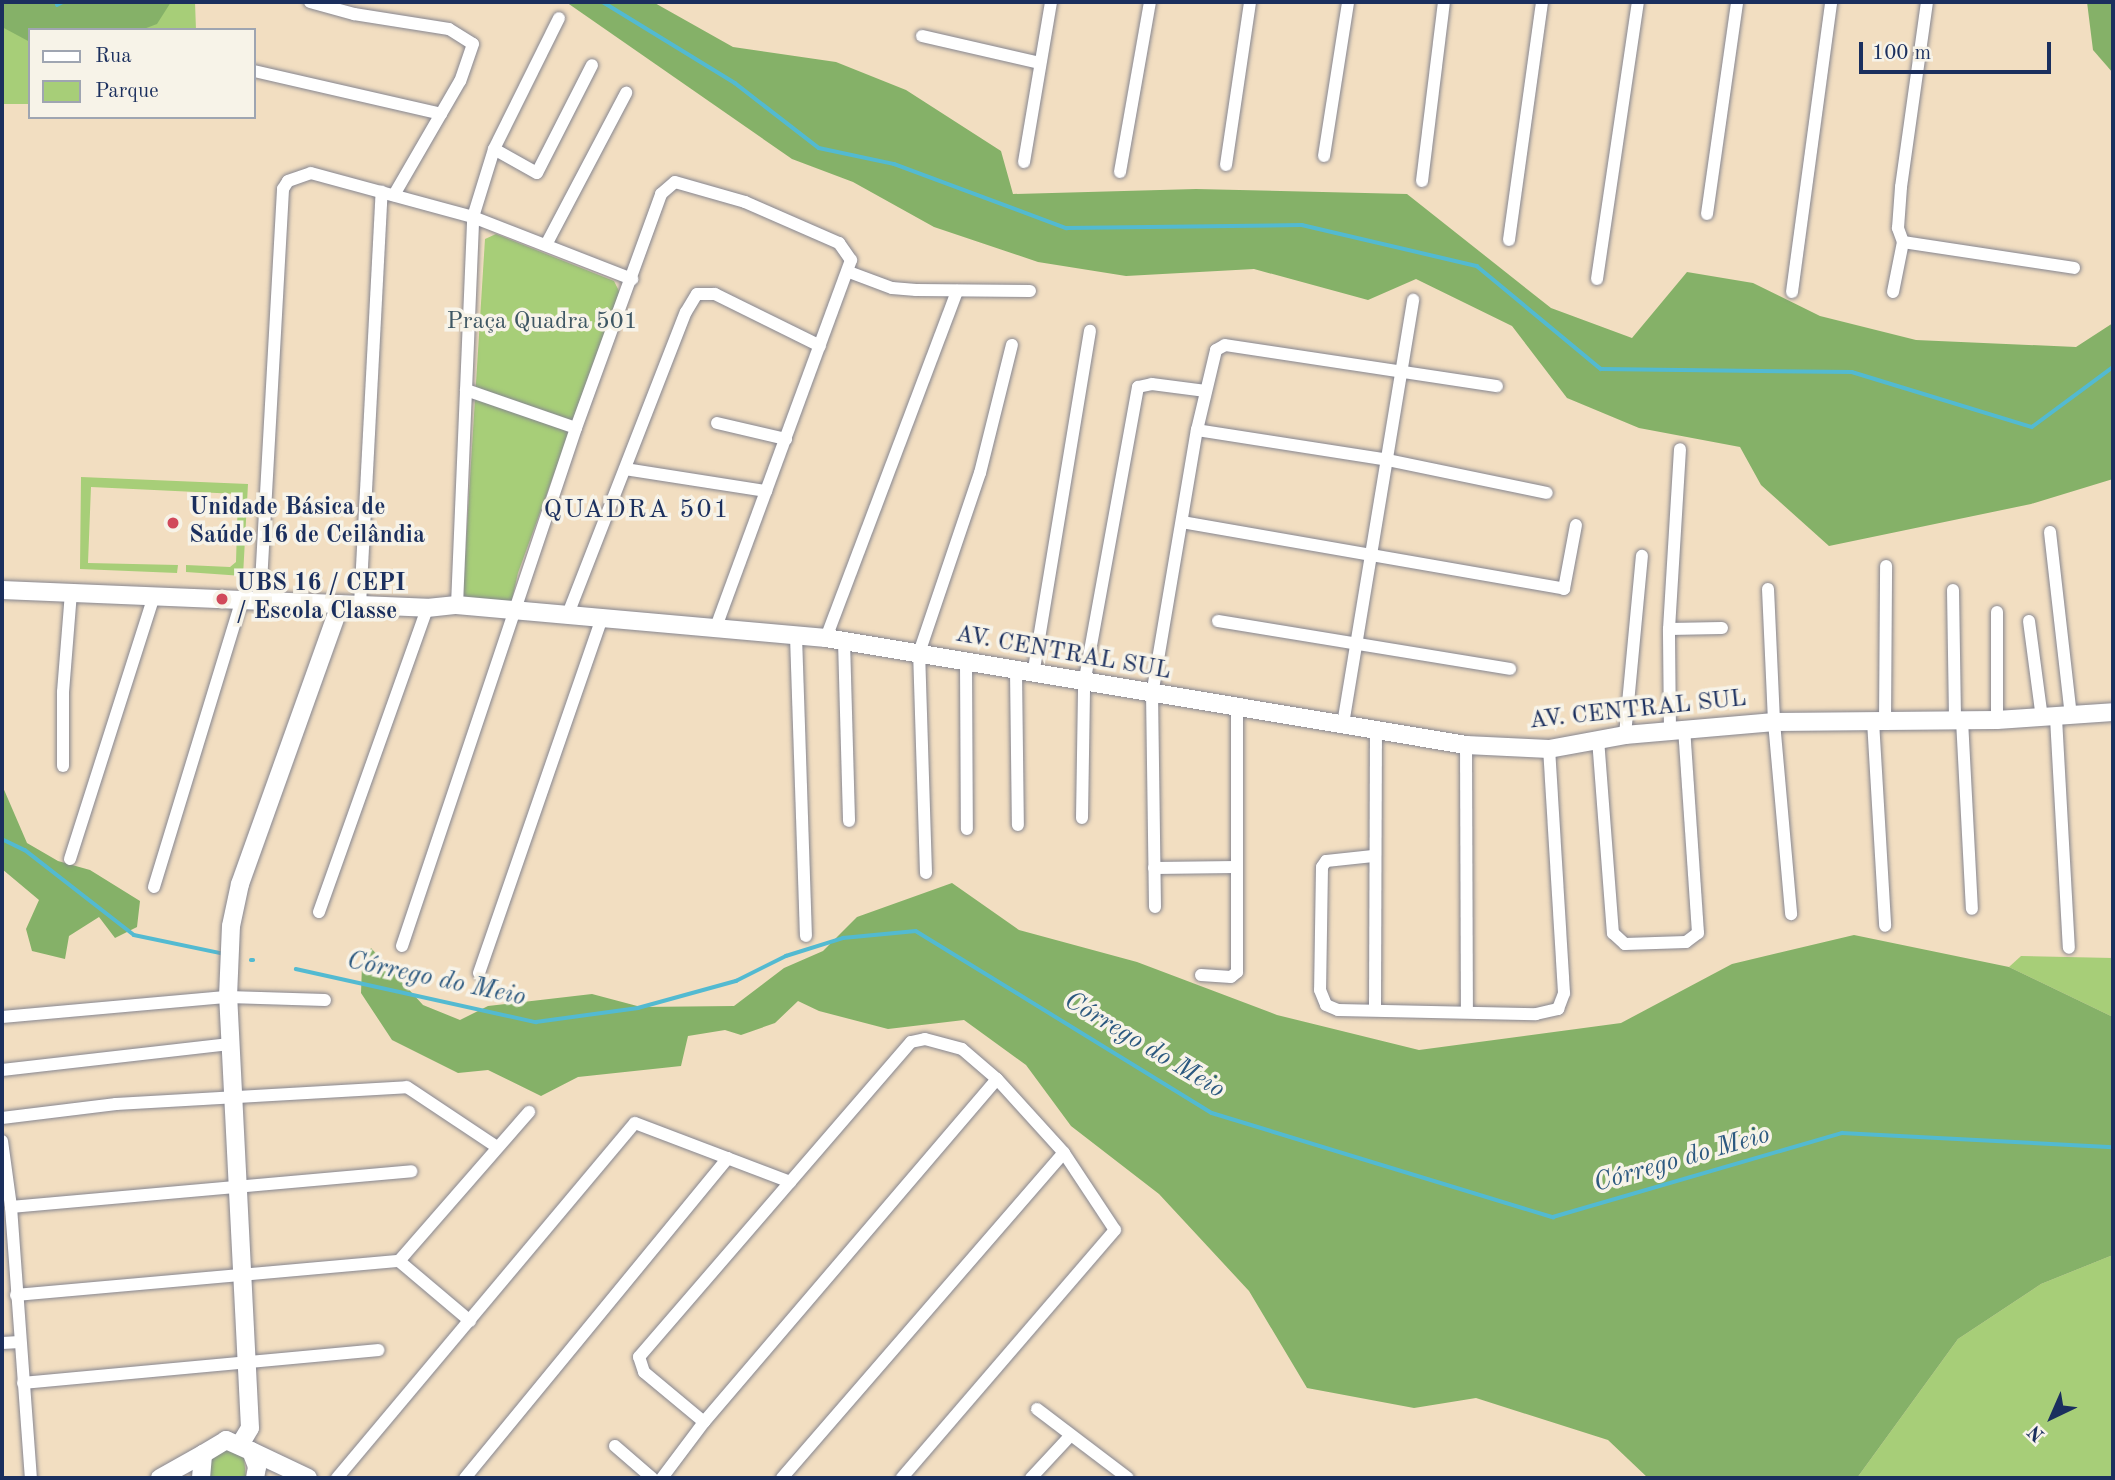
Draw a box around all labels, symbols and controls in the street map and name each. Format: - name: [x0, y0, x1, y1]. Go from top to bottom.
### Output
- legend: [28, 28, 256, 119]
- scale bar: [1863, 28, 2056, 72]
- text: 100 m: [1872, 43, 1931, 64]
- text: Rua: [95, 46, 132, 67]
- text: Parque: [95, 81, 159, 102]
- park label: Praça Quadra 501: [446, 309, 638, 337]
- place label: Unidade Básica de Saúde 16 de Ceilândia: [189, 495, 425, 551]
- district label: QUADRA 501: [545, 495, 729, 527]
- marker: Unidade Básica de Saúde 16 de Ceilândia: [163, 513, 183, 533]
- place label: UBS 16 / CEPI / Escola Classe: [236, 571, 406, 627]
- marker: UBS 16 / CEPI / Escola Classe: [214, 591, 230, 607]
- street label: AV. CENTRAL SUL: [953, 621, 1173, 687]
- street label: AV. CENTRAL SUL: [1528, 685, 1748, 737]
- water label: Córrego do Meio: [344, 946, 528, 1014]
- water label: Córrego do Meio: [1058, 986, 1230, 1106]
- water label: Córrego do Meio: [1590, 1120, 1774, 1200]
- north arrow: [2017, 1382, 2087, 1452]
- text: N: [2025, 1421, 2049, 1444]

